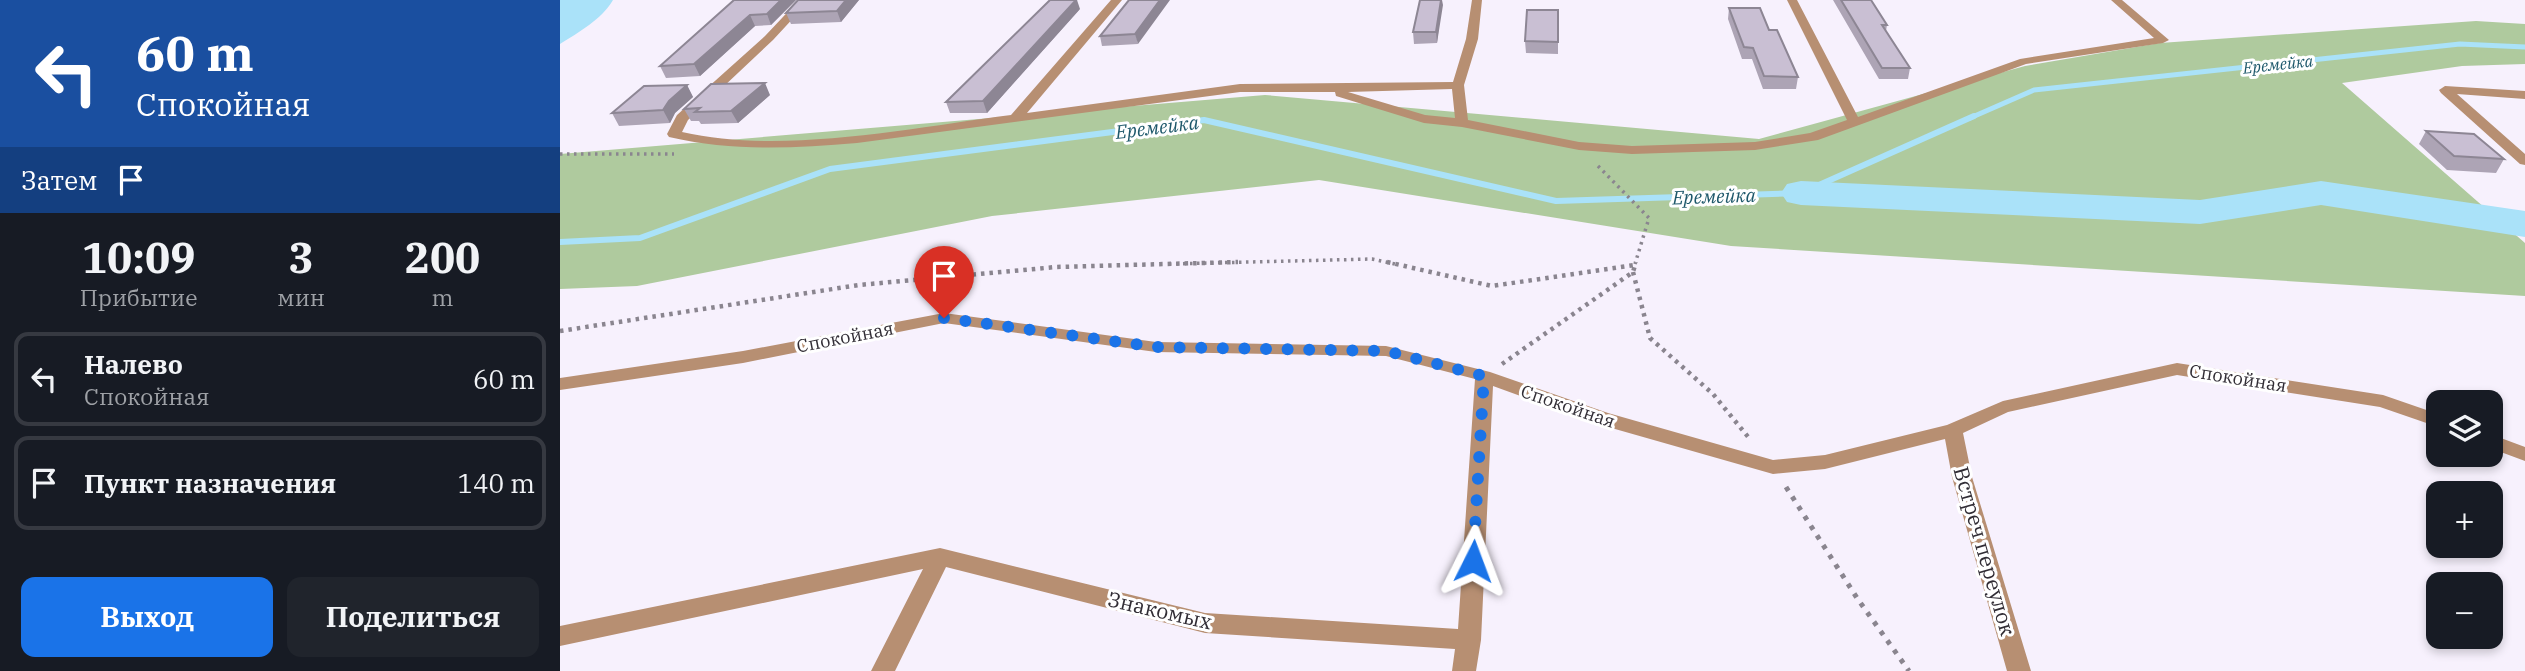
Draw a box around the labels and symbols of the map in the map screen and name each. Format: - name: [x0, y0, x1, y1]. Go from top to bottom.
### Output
- water label: Еремейка: [2241, 50, 2314, 78]
- water label: Еремейка: [1113, 110, 1201, 144]
- water label: Еремейка: [1671, 183, 1757, 209]
- pin: [914, 246, 974, 318]
- street label: Спокойная: [795, 316, 895, 358]
- street label: Спокойная: [2188, 359, 2288, 397]
- street label: Спокойная: [1518, 379, 1618, 433]
- street label: Встреч переулок: [1947, 463, 2023, 639]
- position arrow: [1436, 524, 1510, 598]
- street label: Знакомых: [1105, 584, 1215, 636]

